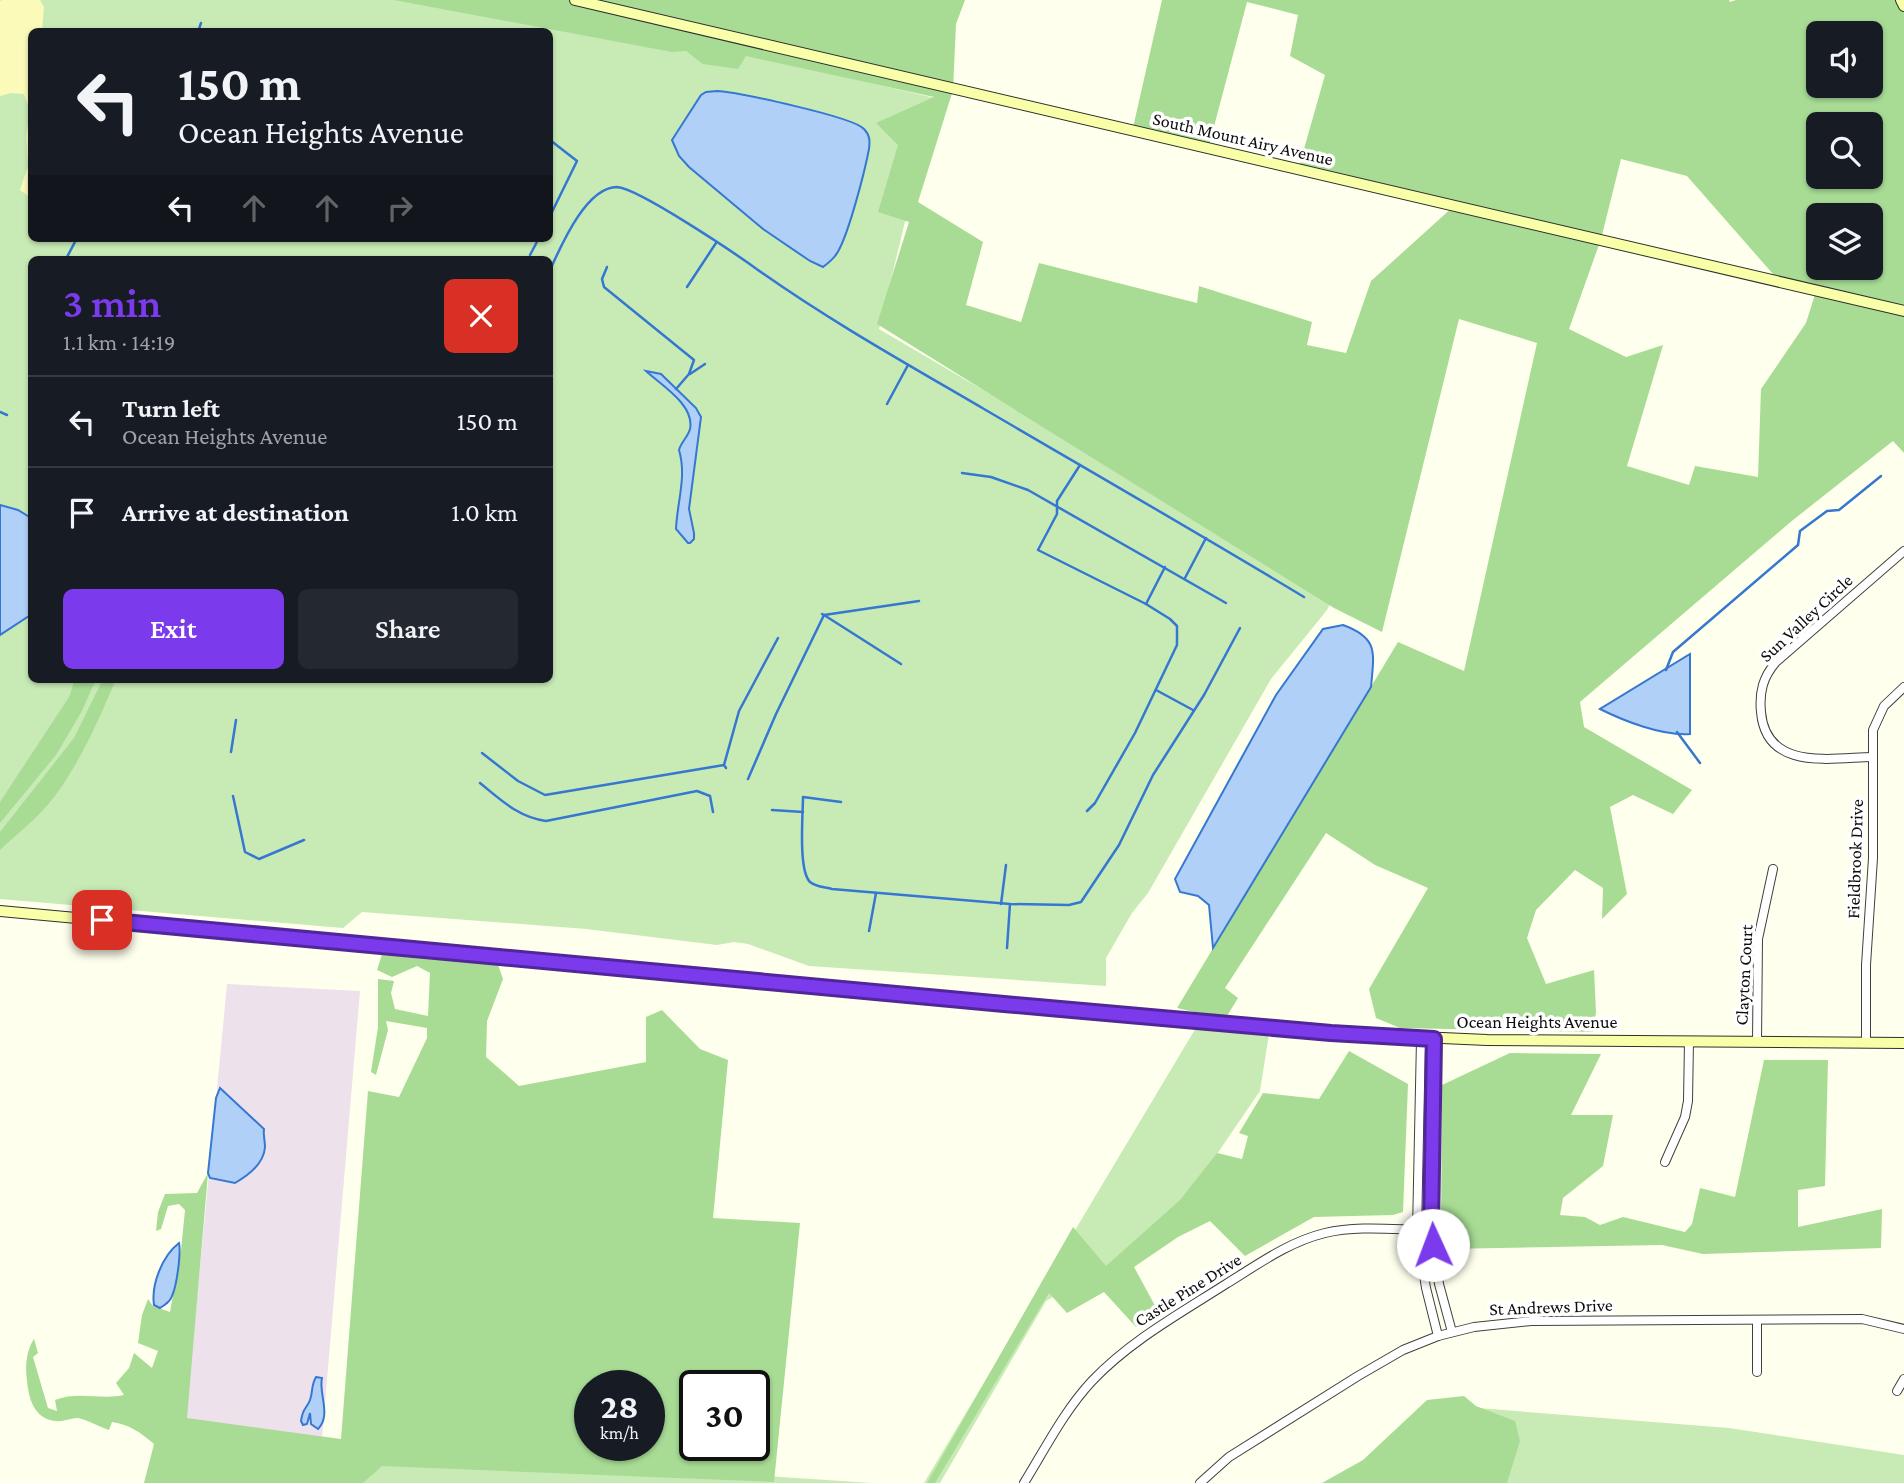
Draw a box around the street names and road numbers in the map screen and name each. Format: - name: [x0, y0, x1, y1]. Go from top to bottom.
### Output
- street label: South Mount Airy Avenue: [1151, 109, 1335, 170]
- street label: Sun Valley Circle: [1756, 570, 1856, 666]
- street label: Fieldbrook Drive: [1843, 799, 1867, 919]
- street label: Clayton Court: [1731, 923, 1757, 1026]
- street label: Ocean Heights Avenue: [1457, 1012, 1617, 1032]
- street label: Castle Pine Drive: [1131, 1249, 1245, 1331]
- street label: St Andrews Drive: [1489, 1295, 1613, 1319]

